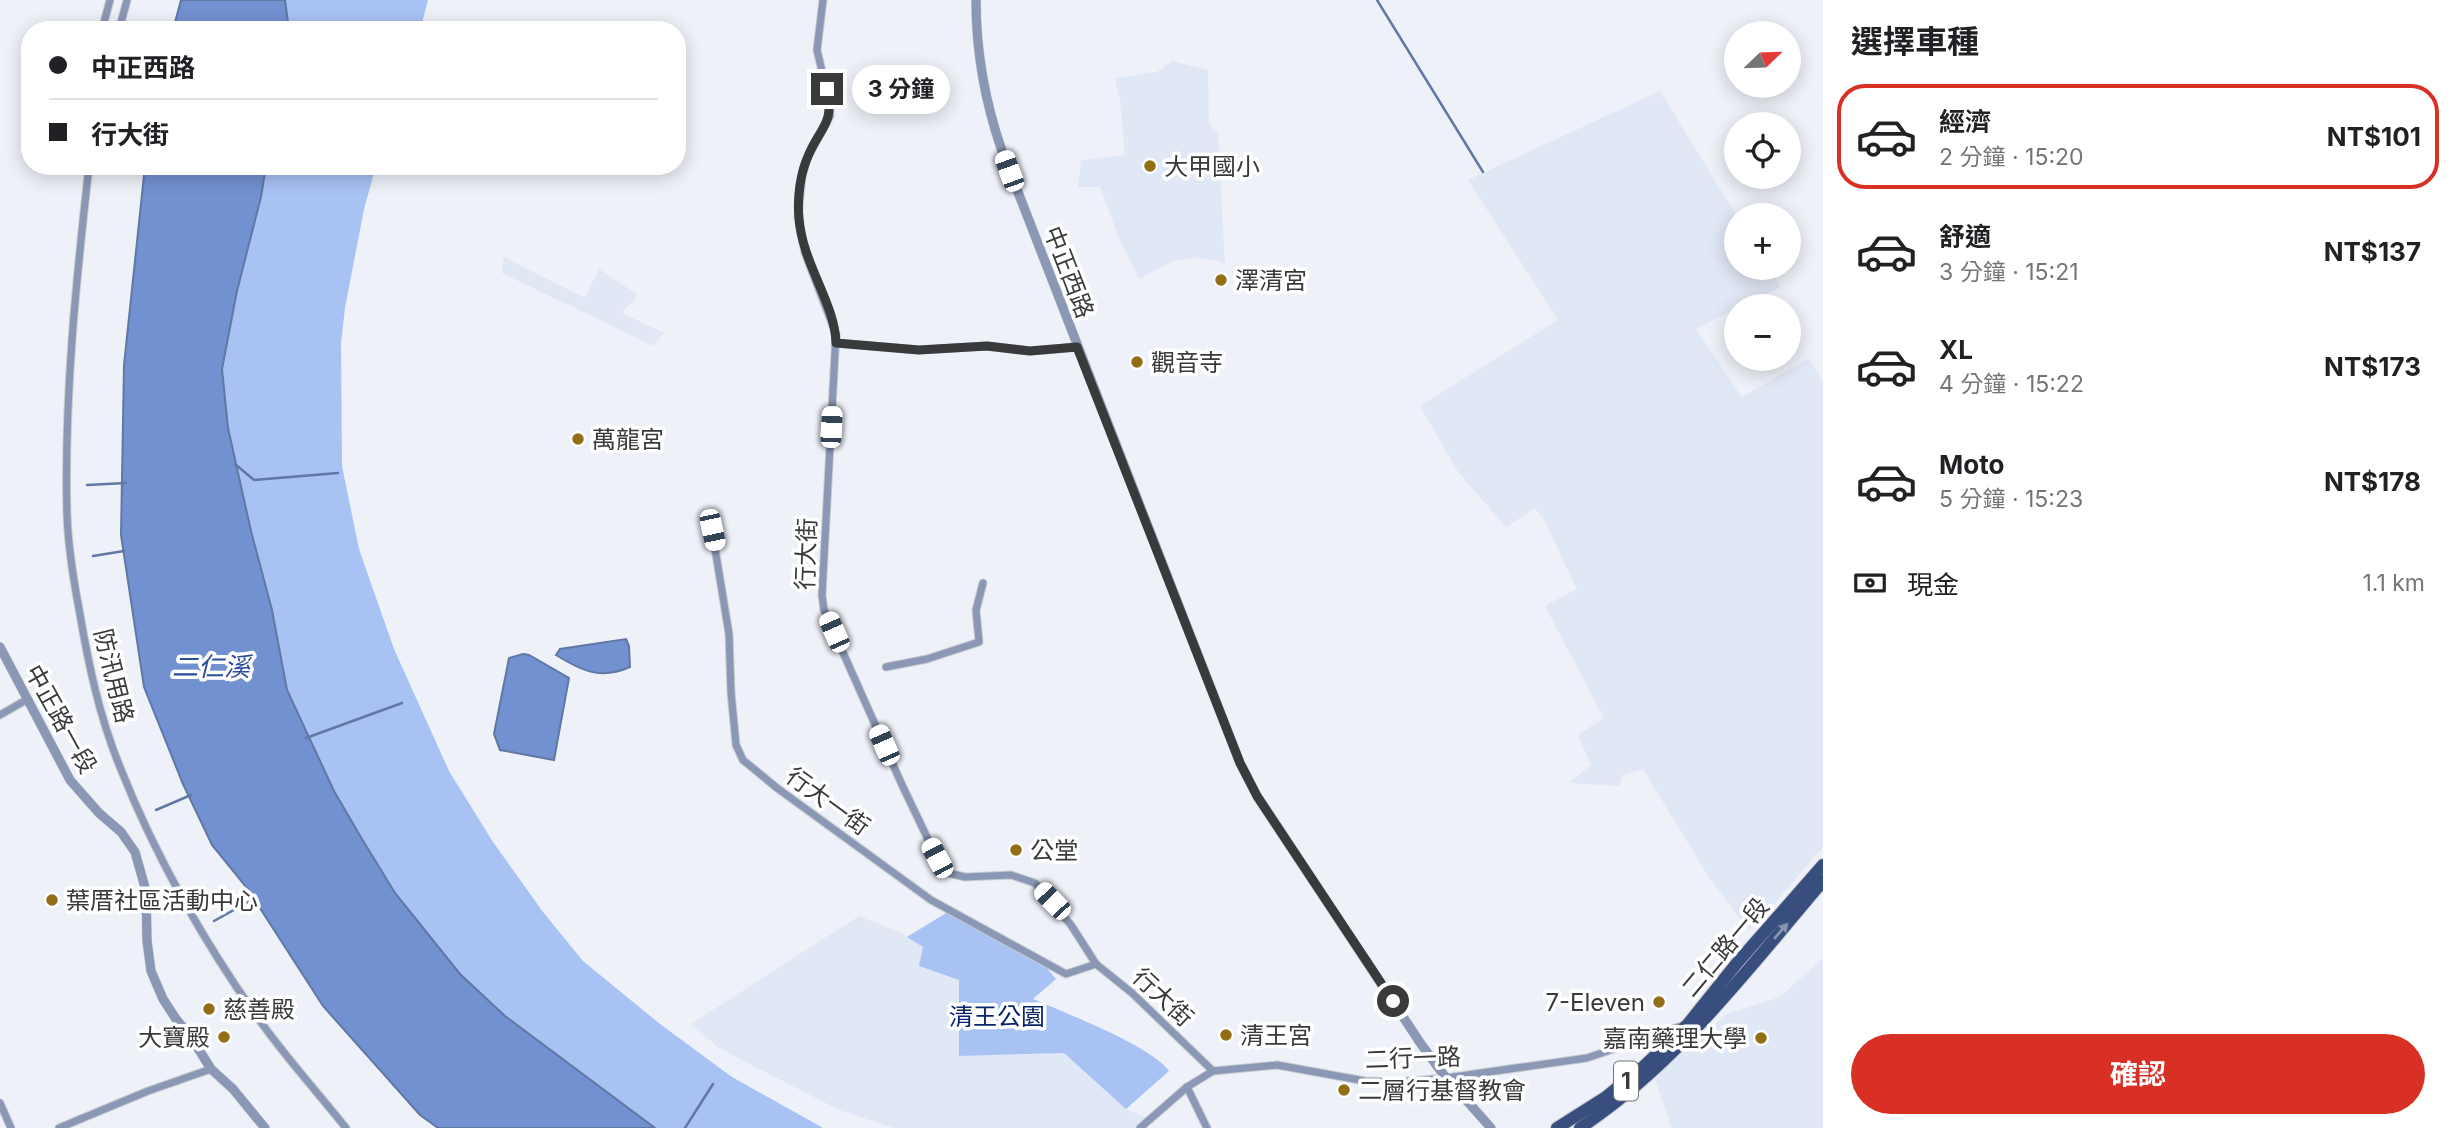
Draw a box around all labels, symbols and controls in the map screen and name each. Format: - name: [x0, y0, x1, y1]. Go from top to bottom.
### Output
- north arrow: [1724, 21, 1801, 98]
- map controls: [1724, 21, 1801, 371]
- text: 選擇車種: [1851, 22, 1979, 61]
- text: 中正西路: [91, 52, 195, 83]
- callout: 3 分鐘: [852, 64, 950, 114]
- route end: [811, 73, 843, 105]
- text: 3 分鐘: [868, 75, 934, 103]
- icon: car: [1855, 105, 1918, 168]
- text: 經濟: [1939, 106, 1991, 137]
- button: locate: [1724, 112, 1801, 189]
- text: 行大街: [91, 119, 169, 150]
- text: NT$101: [2327, 121, 2421, 152]
- text: 2 分鐘 · 15:20: [1939, 143, 2084, 171]
- car: [992, 148, 1027, 194]
- place label: 大甲國小: [1164, 152, 1260, 181]
- marker: 大甲國小: [1142, 158, 1158, 174]
- button: +: [1724, 203, 1801, 280]
- icon: car: [1855, 220, 1918, 283]
- text: 舒適: [1939, 221, 1991, 252]
- street label: 中正西路: [1038, 222, 1100, 322]
- text: NT$137: [2324, 236, 2421, 267]
- text: 3 分鐘 · 15:21: [1939, 258, 2079, 286]
- place label: 澤清宮: [1235, 266, 1307, 295]
- marker: 澤清宮: [1213, 272, 1229, 288]
- button: −: [1724, 294, 1801, 371]
- text: XL: [1939, 334, 1973, 365]
- icon: car: [1855, 335, 1918, 398]
- place label: 觀音寺: [1151, 348, 1223, 377]
- text: NT$173: [2324, 351, 2421, 382]
- marker: 觀音寺: [1129, 354, 1145, 370]
- text: 4 分鐘 · 15:22: [1939, 370, 2084, 398]
- car: [820, 405, 843, 449]
- place label: 萬龍宮: [592, 425, 664, 454]
- marker: 萬龍宮: [570, 431, 586, 447]
- text: Moto: [1939, 449, 2004, 480]
- icon: car: [1855, 450, 1918, 513]
- text: NT$178: [2324, 466, 2421, 497]
- text: 5 分鐘 · 15:23: [1939, 485, 2083, 513]
- car: [698, 507, 727, 553]
- street label: 行大街: [790, 518, 822, 590]
- icon: cash: [1851, 564, 1889, 602]
- text: 現金: [1907, 569, 1959, 600]
- text: 1.1 km: [2362, 569, 2425, 597]
- car: [816, 609, 853, 655]
- street label: 防汛用路: [88, 626, 140, 726]
- water label: 二仁溪: [172, 651, 254, 682]
- street label: 中正路一段: [19, 659, 103, 779]
- car: [866, 722, 903, 768]
- street label: 行大一街: [781, 761, 875, 841]
- car: [918, 835, 957, 881]
- place label: 公堂: [1030, 836, 1078, 865]
- marker: 公堂: [1008, 842, 1024, 858]
- car: [1030, 879, 1075, 923]
- place label: 葉厝社區活動中心: [66, 886, 258, 915]
- marker: 葉厝社區活動中心: [44, 892, 60, 908]
- street label: 二仁路一段: [1675, 892, 1775, 1002]
- one-way arrow: [1773, 922, 1788, 939]
- street label: 行大街: [1127, 962, 1199, 1032]
- route start: [1377, 985, 1409, 1017]
- place label: 7-Eleven: [1545, 988, 1645, 1017]
- marker: 7-Eleven: [1651, 994, 1667, 1010]
- place label: 慈善殿: [223, 995, 295, 1024]
- marker: 慈善殿: [201, 1001, 217, 1017]
- park label: 清王公園: [949, 1002, 1045, 1031]
- place label: 清王宮: [1240, 1021, 1312, 1050]
- place label: 大寶殿: [138, 1023, 210, 1052]
- place label: 嘉南藥理大學: [1603, 1024, 1747, 1053]
- marker: 清王宮: [1218, 1027, 1234, 1043]
- marker: 大寶殿: [216, 1029, 232, 1045]
- marker: 嘉南藥理大學: [1753, 1030, 1769, 1046]
- button: 確認: [1851, 1034, 2425, 1114]
- street label: 二行一路: [1365, 1042, 1461, 1074]
- road number: 1: [1614, 1062, 1638, 1100]
- place label: 二層行基督教會: [1358, 1076, 1526, 1105]
- marker: 二層行基督教會: [1336, 1082, 1352, 1098]

